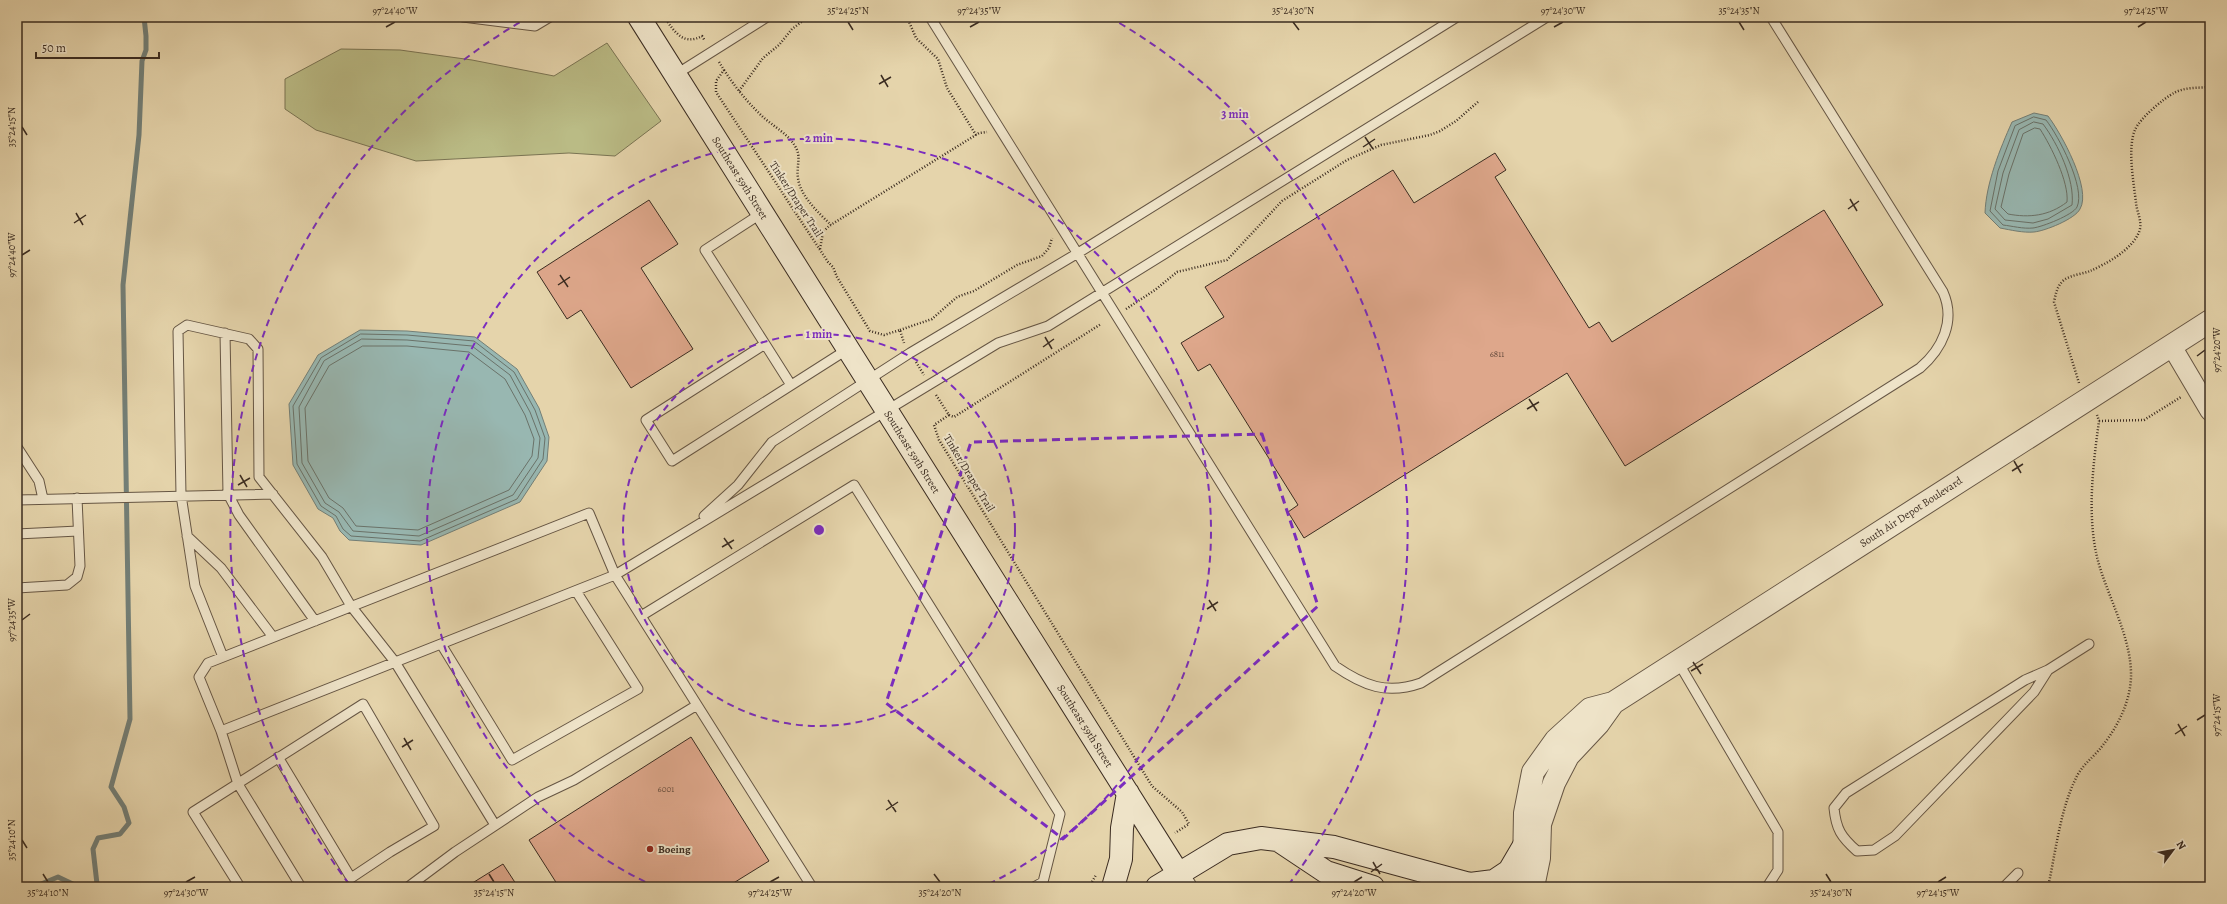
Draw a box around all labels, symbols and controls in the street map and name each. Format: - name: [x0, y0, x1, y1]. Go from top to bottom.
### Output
- text: 97°24'40"W: [373, 4, 418, 17]
- text: 35°24'25"N: [827, 4, 869, 17]
- text: 97°24'35"W: [957, 4, 1001, 17]
- text: 35°24'30"N: [1272, 4, 1314, 17]
- text: 97°24'30"W: [1541, 4, 1586, 17]
- text: 35°24'35"N: [1718, 4, 1760, 17]
- text: 97°24'25"W: [2124, 4, 2169, 17]
- scale bar: [36, 34, 159, 60]
- text: 50 m: [42, 40, 66, 56]
- text: 3 min: [1221, 106, 1249, 122]
- text: 35°24'15"N: [5, 107, 18, 147]
- text: 2 min: [805, 130, 833, 146]
- street label: Southeast 59th Street: [708, 134, 772, 223]
- street label: Tinker/Draper Trail: [766, 158, 826, 240]
- text: 97°24'40"W: [5, 232, 18, 277]
- text: 1 min: [806, 326, 833, 342]
- text: 97°24'20"W: [2210, 327, 2223, 373]
- house number: 6811: [1490, 348, 1504, 360]
- street label: Southeast 59th Street: [880, 408, 944, 497]
- street label: Tinker/Draper Trail: [940, 432, 998, 515]
- street label: South Air Depot Boulevard: [1857, 473, 1965, 551]
- centre of rings: [812, 523, 826, 537]
- text: 97°24'35"W: [5, 598, 18, 642]
- street label: Southeast 59th Street: [1053, 682, 1117, 771]
- text: 97°24'15"W: [2210, 693, 2223, 736]
- house number: 6001: [658, 783, 674, 795]
- text: 35°24'10"N: [5, 819, 18, 861]
- north arrow: [2153, 830, 2193, 870]
- text: N: [2173, 838, 2190, 852]
- place label: Boeing: [658, 842, 691, 857]
- marker: Boeing: [645, 844, 655, 854]
- text: 35°24'10"N: [27, 886, 69, 899]
- text: 97°24'30"W: [164, 886, 209, 899]
- text: 35°24'15"N: [474, 886, 514, 899]
- text: 97°24'25"W: [748, 886, 793, 899]
- text: 35°24'20"N: [919, 886, 961, 899]
- text: 97°24'20"W: [1331, 886, 1377, 899]
- text: 35°24'30"N: [1810, 886, 1852, 899]
- text: 97°24'15"W: [1917, 886, 1960, 899]

